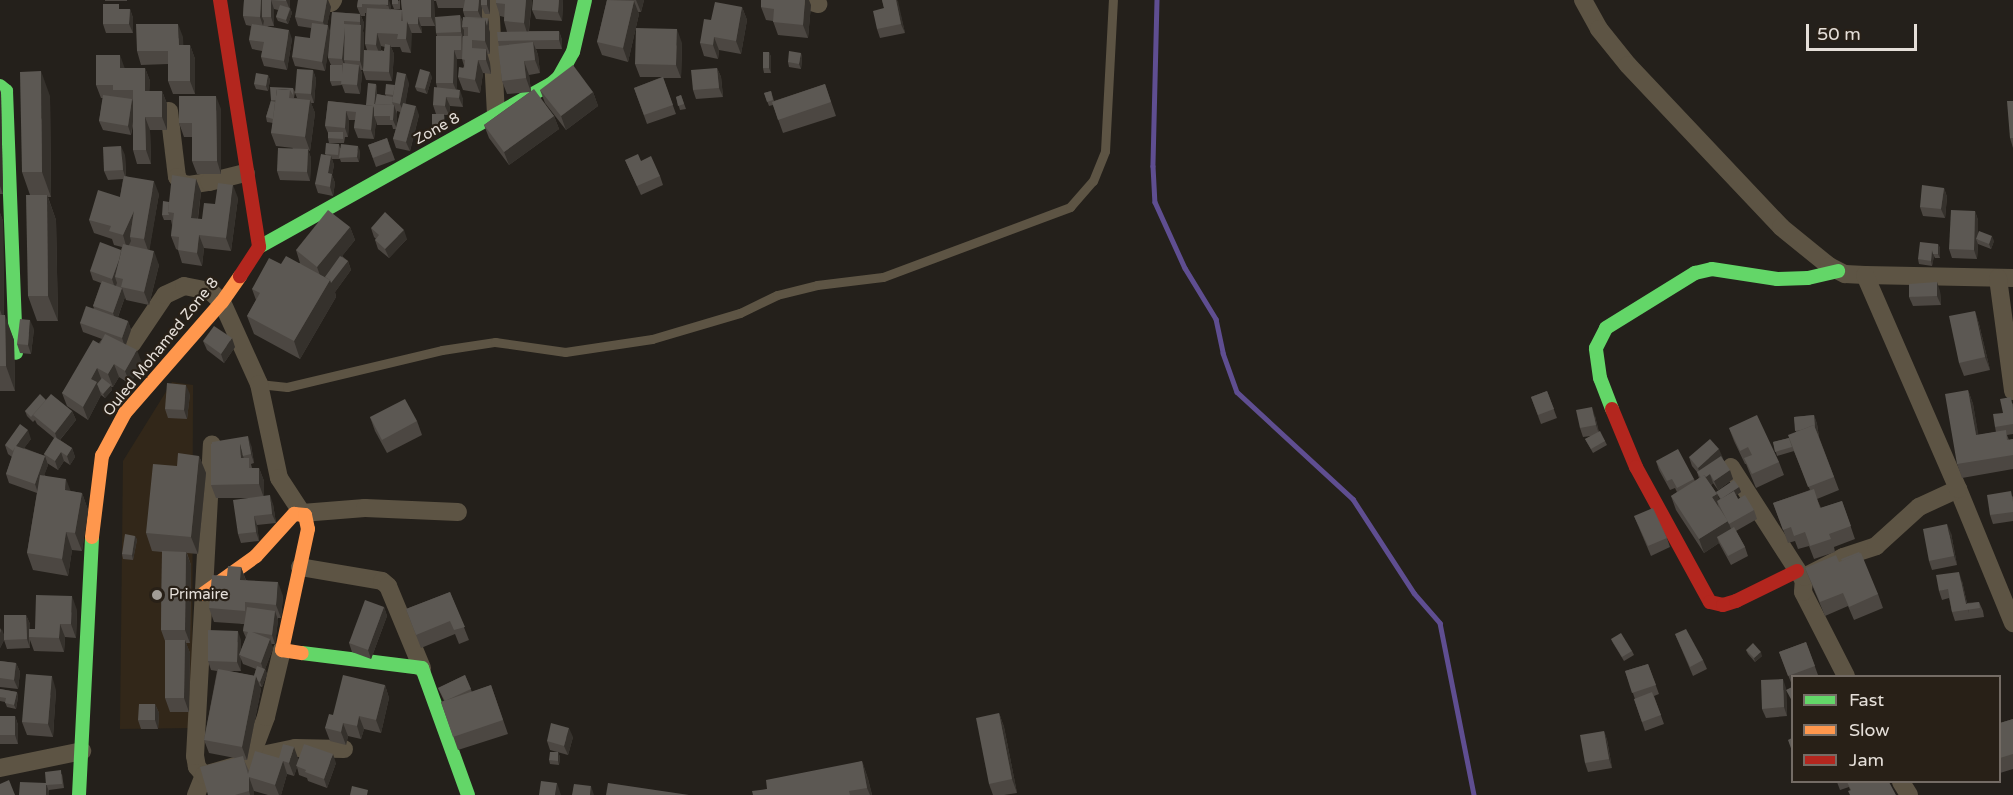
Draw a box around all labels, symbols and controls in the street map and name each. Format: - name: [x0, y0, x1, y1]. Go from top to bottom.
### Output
- scale bar: [1809, 12, 1920, 50]
- text: 50 m: [1817, 23, 1861, 45]
- street label: Zone 8: [411, 109, 463, 149]
- street label: Ouled Mohamed Zone 8: [100, 274, 222, 420]
- place label: Primaire: [169, 586, 228, 604]
- marker: Primaire: [150, 588, 164, 602]
- legend: [1791, 675, 2001, 783]
- text: Fast: [1849, 689, 1884, 711]
- text: Slow: [1849, 719, 1890, 741]
- text: Jam: [1849, 749, 1884, 771]

